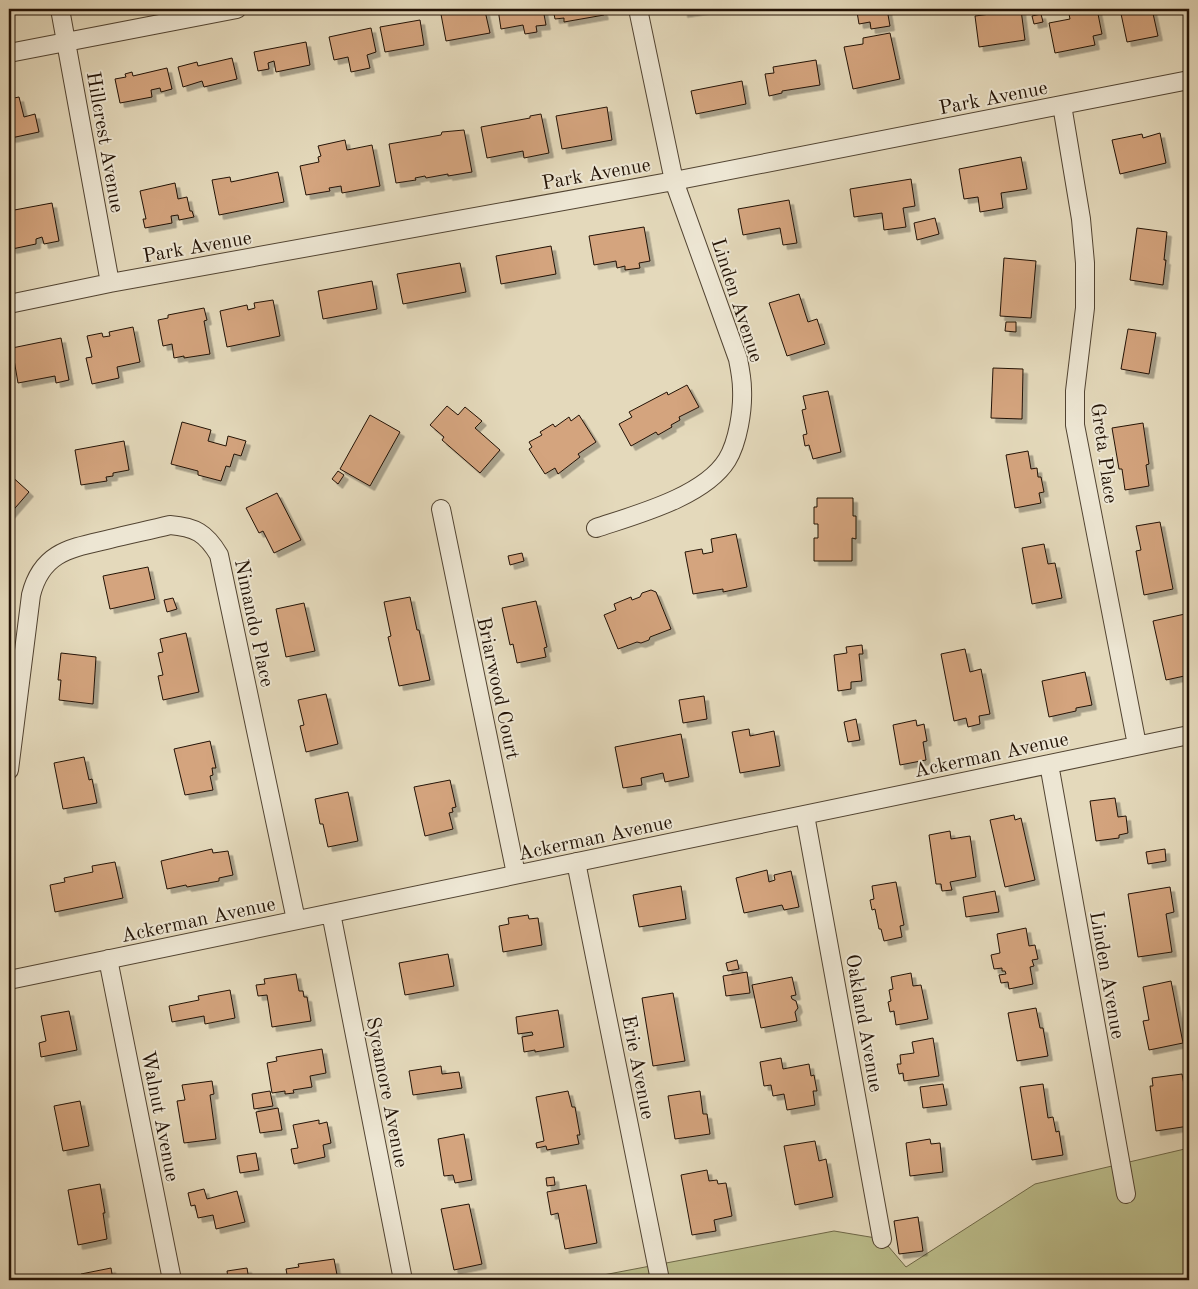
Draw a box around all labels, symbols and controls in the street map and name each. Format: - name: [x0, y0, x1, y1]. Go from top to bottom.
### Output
- street label: Hillcrest Avenue: [82, 70, 126, 214]
- street label: Park Avenue: [937, 79, 1049, 119]
- street label: Park Avenue: [540, 156, 652, 194]
- street label: Park Avenue: [141, 229, 253, 267]
- street label: Linden Avenue: [707, 236, 766, 365]
- street label: Greta Place: [1086, 402, 1120, 505]
- street label: Nimando Place: [230, 558, 276, 689]
- street label: Briarwood Court: [472, 615, 522, 761]
- street label: Ackerman Avenue: [912, 730, 1071, 782]
- street label: Ackerman Avenue: [516, 813, 675, 865]
- street label: Ackerman Avenue: [119, 895, 278, 947]
- street label: Linden Avenue: [1085, 910, 1127, 1041]
- street label: Oakland Avenue: [841, 953, 885, 1094]
- street label: Erie Avenue: [617, 1014, 657, 1121]
- street label: Sycamore Avenue: [362, 1015, 410, 1169]
- street label: Walnut Avenue: [137, 1049, 182, 1183]

